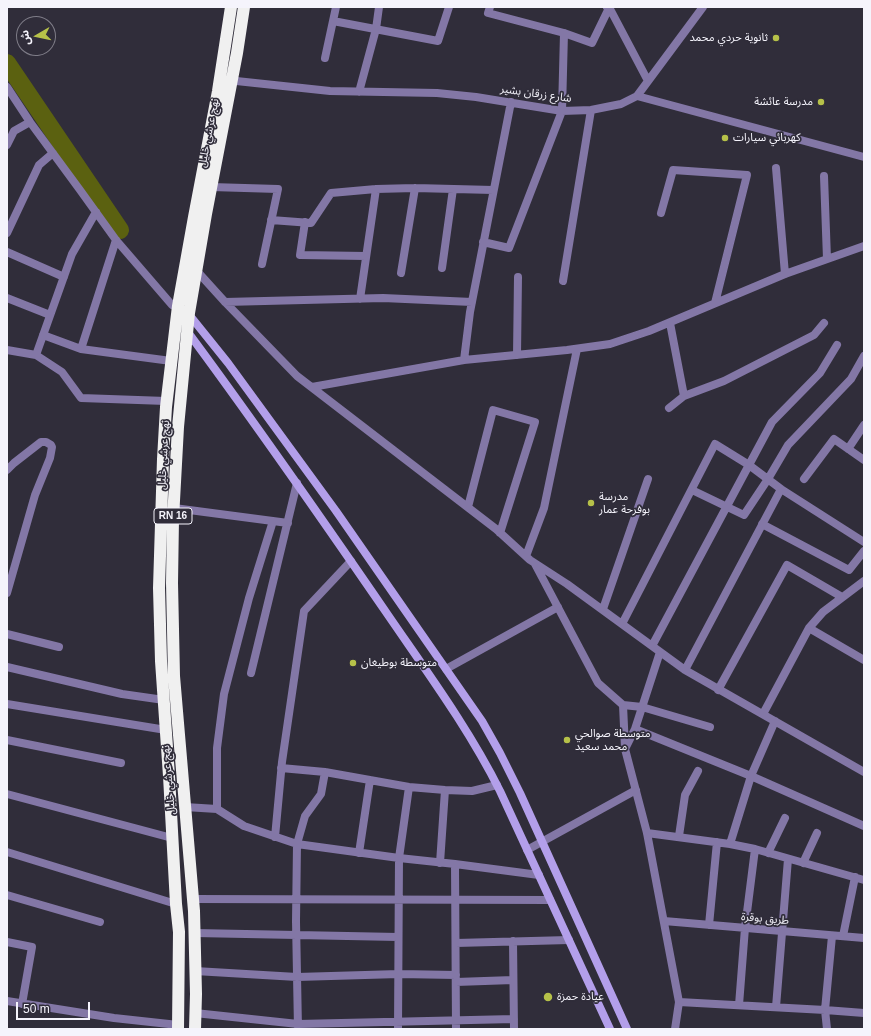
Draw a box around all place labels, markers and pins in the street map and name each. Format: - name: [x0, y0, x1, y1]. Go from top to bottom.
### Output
- place label: ثانوية حردي محمد: [690, 31, 768, 45]
- marker: ثانوية حردي محمد: [771, 33, 781, 43]
- place label: مدرسة عائشة: [754, 95, 813, 109]
- marker: مدرسة عائشة: [816, 97, 826, 107]
- place label: كهربائي سيارات: [733, 131, 801, 145]
- marker: كهربائي سيارات: [720, 133, 730, 143]
- place label: مدرسة بوفرحة عمار: [599, 490, 650, 516]
- marker: مدرسة بوفرحة عمار: [586, 498, 596, 508]
- place label: متوسطة بوطيغان: [361, 656, 437, 670]
- marker: متوسطة بوطيغان: [348, 658, 358, 668]
- place label: متوسطة صوالحي محمد سعيد: [575, 727, 651, 753]
- marker: متوسطة صوالحي محمد سعيد: [562, 735, 572, 745]
- place label: عيادة حمزة: [557, 990, 604, 1004]
- marker: عيادة حمزة: [542, 991, 554, 1003]

